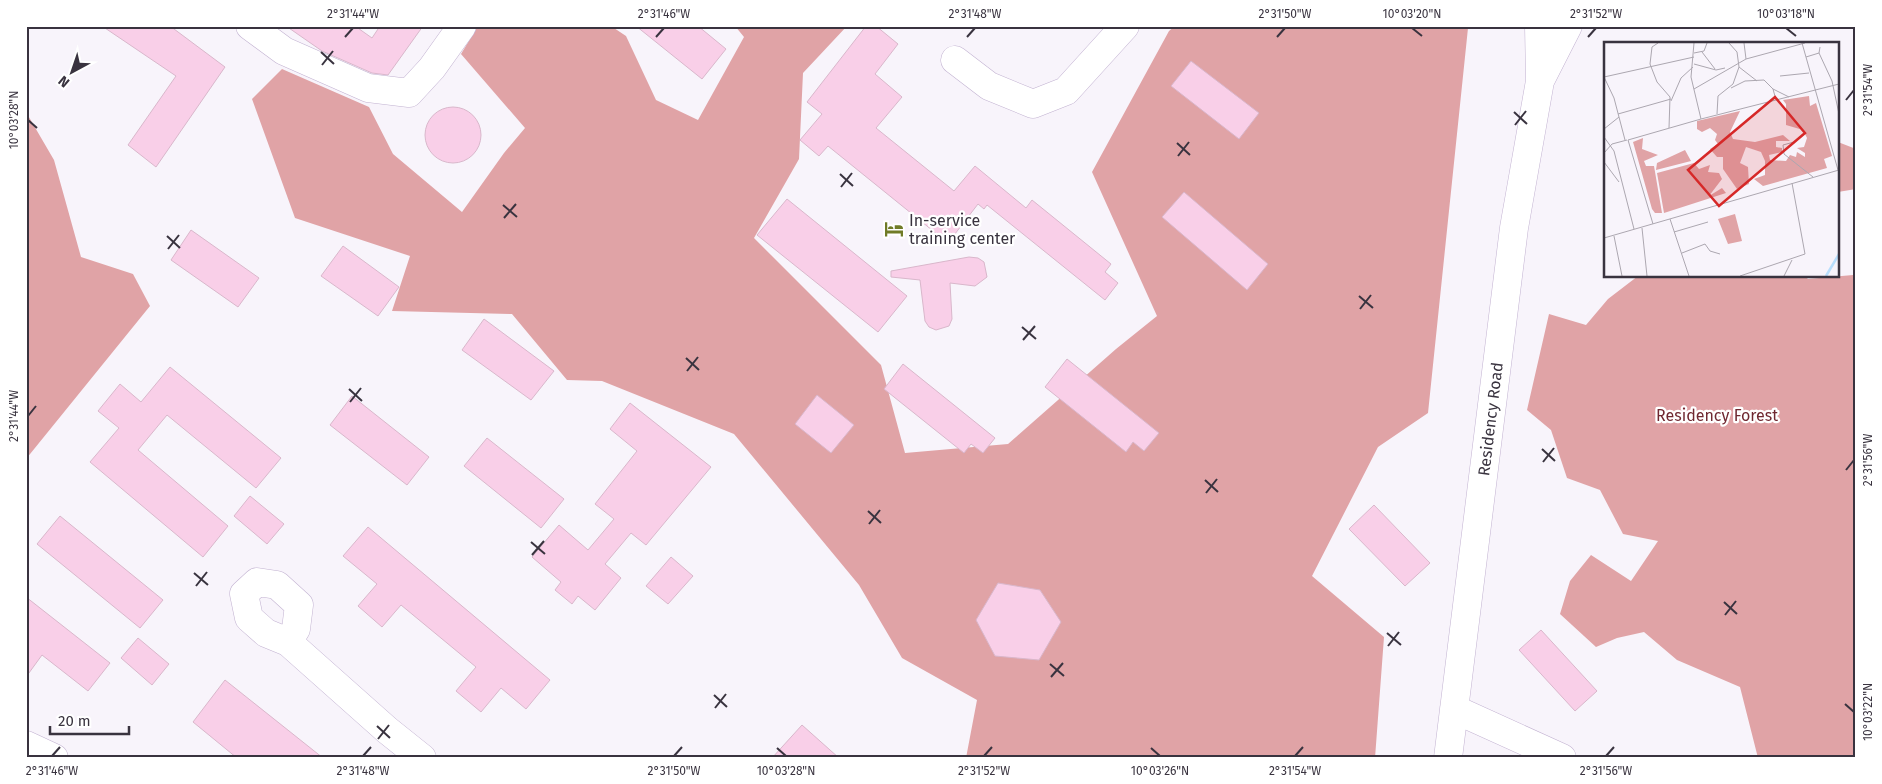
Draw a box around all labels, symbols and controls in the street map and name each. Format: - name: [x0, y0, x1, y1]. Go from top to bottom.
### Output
- text: 2°31'44"W: [327, 7, 379, 21]
- text: 2°31'46"W: [638, 7, 690, 21]
- text: 2°31'48"W: [949, 7, 1001, 21]
- text: 2°31'50"W: [1258, 7, 1312, 21]
- text: 10°03'20"N: [1383, 7, 1441, 21]
- text: 2°31'52"W: [1570, 7, 1622, 21]
- text: 10°03'18"N: [1757, 7, 1815, 21]
- inset map: [1604, 42, 1840, 278]
- north arrow: [48, 48, 98, 98]
- text: 2°31'54"W: [1861, 64, 1875, 116]
- text: N: [55, 72, 73, 91]
- text: 10°03'28"N: [7, 91, 21, 149]
- place label: In-service training center: [909, 211, 1016, 248]
- hotel icon: In-service training center: [883, 218, 905, 240]
- street label: Residency Road: [1474, 361, 1507, 477]
- text: 2°31'44"W: [7, 390, 21, 442]
- park label: Residency Forest: [1656, 406, 1778, 425]
- text: 2°31'56"W: [1861, 434, 1875, 486]
- text: 10°03'22"N: [1861, 683, 1875, 741]
- scale bar: [50, 704, 129, 736]
- text: 20 m: [58, 712, 91, 730]
- text: 2°31'46"W: [26, 764, 78, 778]
- text: 2°31'48"W: [337, 764, 389, 778]
- text: 2°31'50"W: [647, 764, 701, 778]
- text: 10°03'28"N: [757, 764, 815, 778]
- text: 2°31'52"W: [958, 764, 1010, 778]
- text: 10°03'26"N: [1131, 764, 1189, 778]
- text: 2°31'54"W: [1269, 764, 1321, 778]
- text: 2°31'56"W: [1580, 764, 1632, 778]

